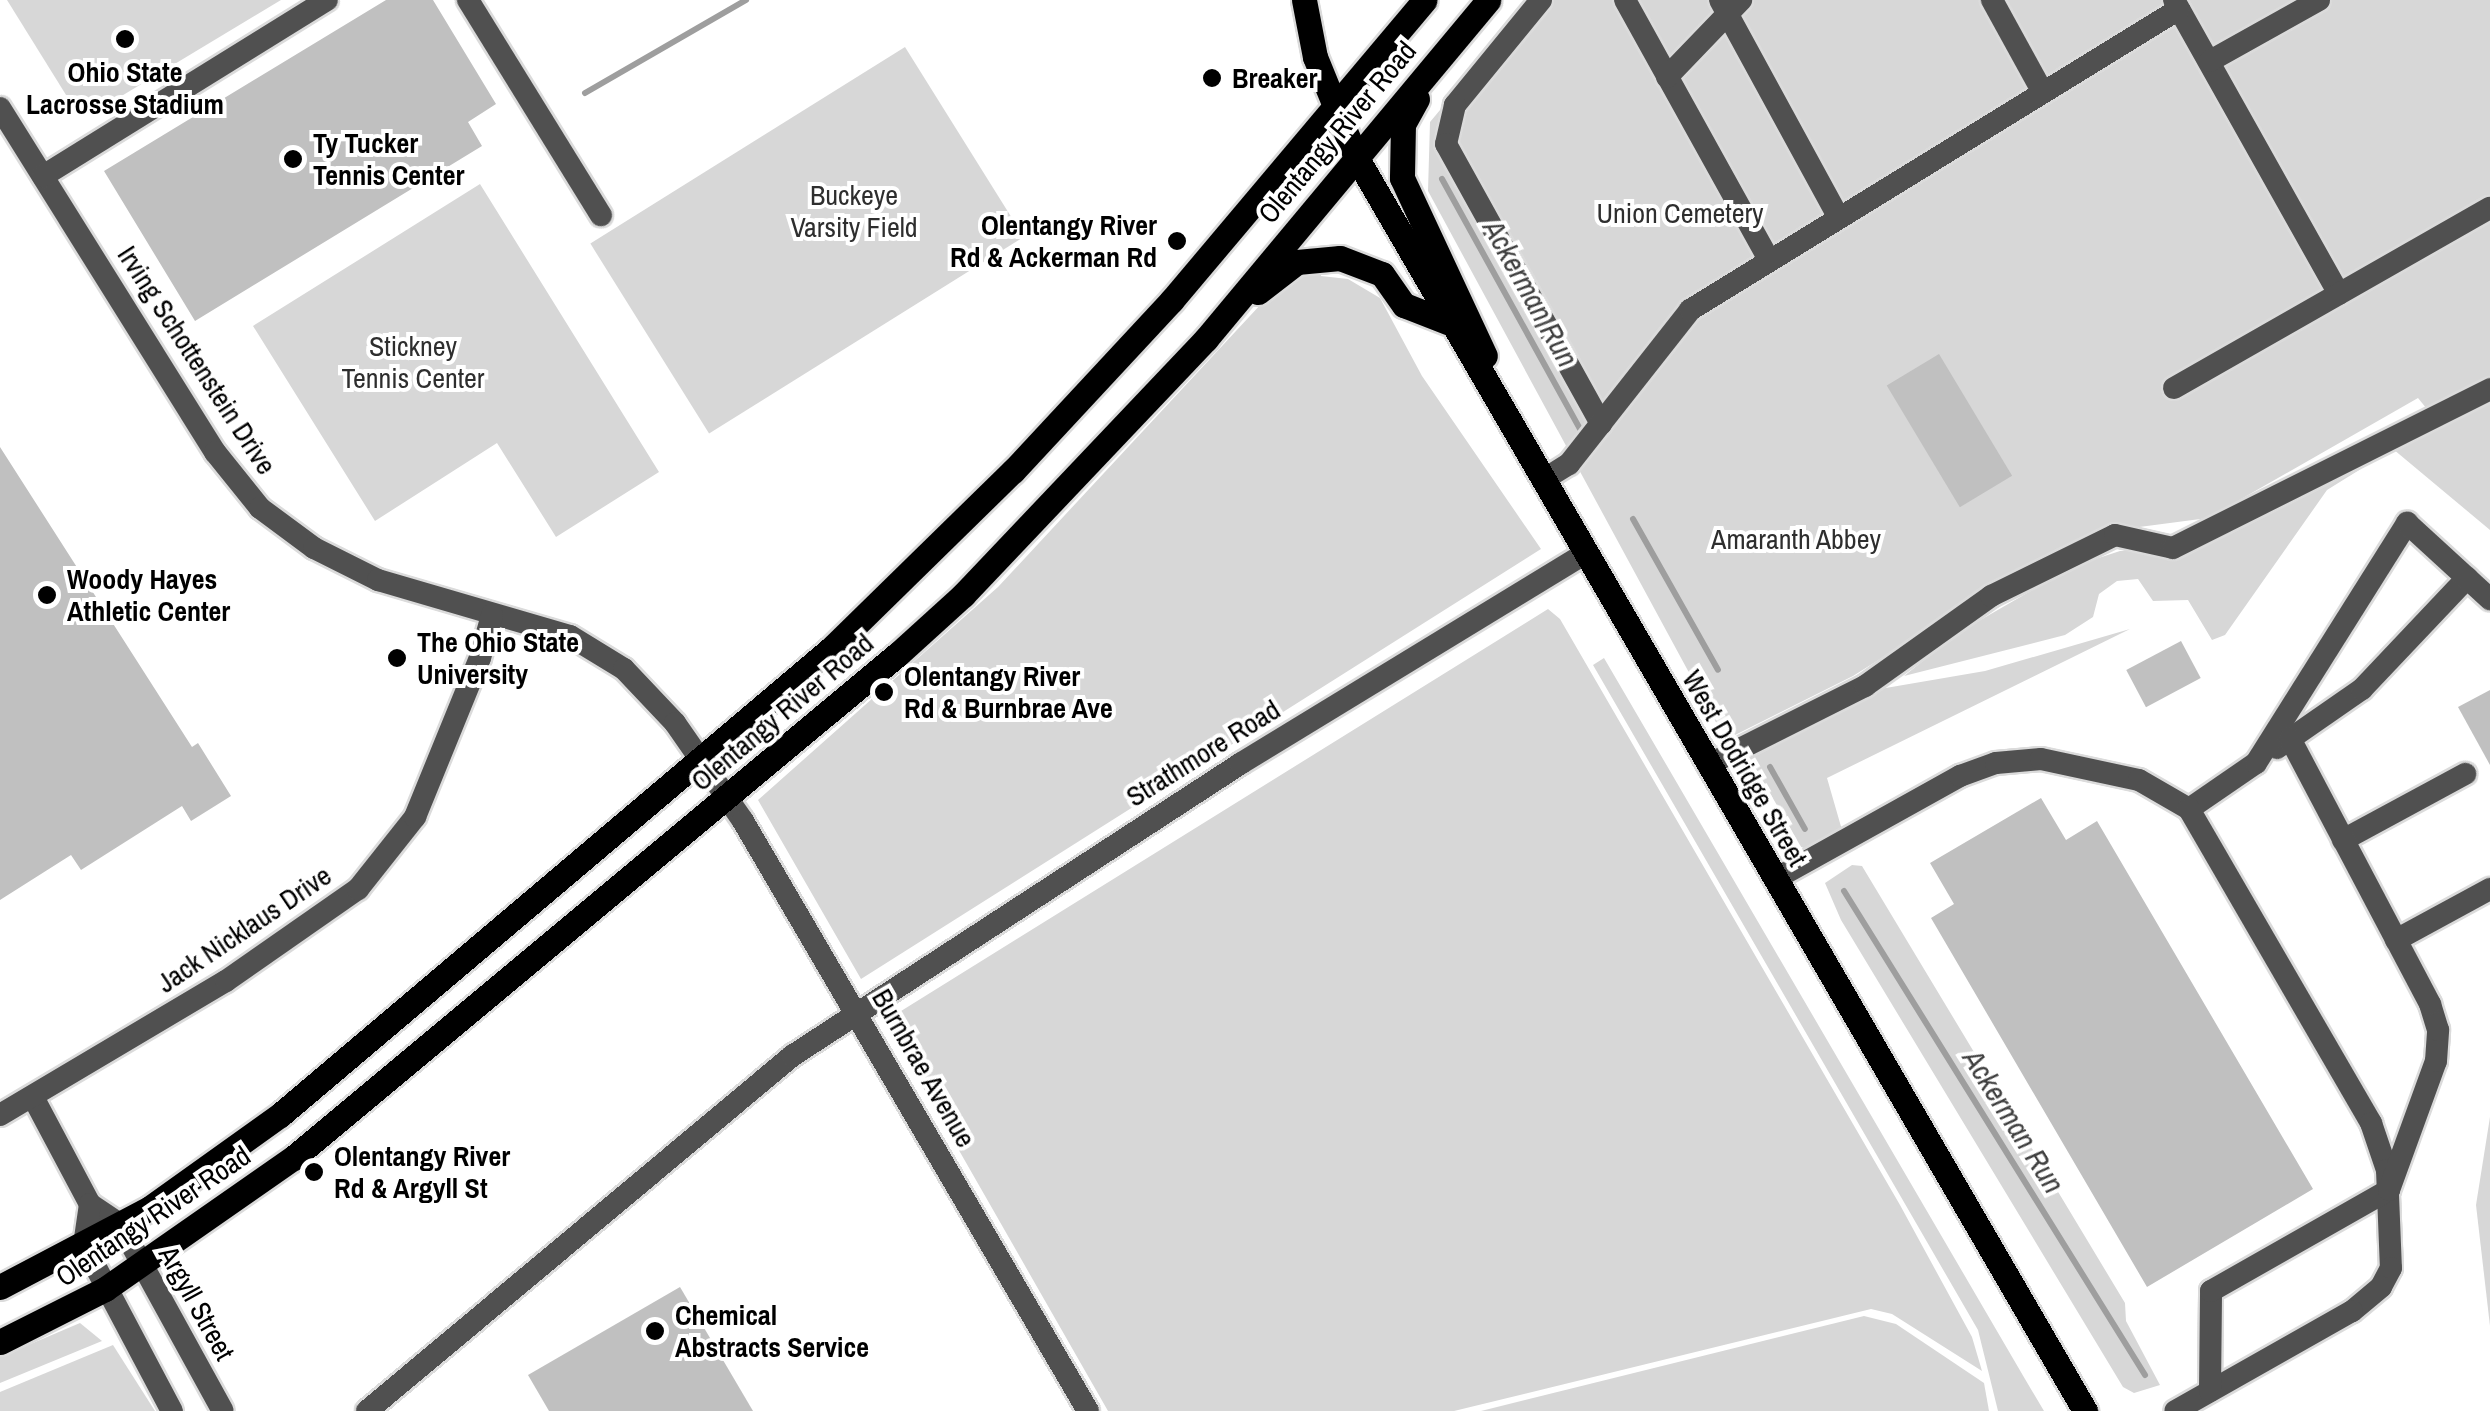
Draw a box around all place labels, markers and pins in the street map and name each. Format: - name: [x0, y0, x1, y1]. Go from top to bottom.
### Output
- marker: Ohio State Lacrosse Stadium: [114, 28, 136, 50]
- place label: Ohio State Lacrosse Stadium: [26, 55, 224, 121]
- place label: Breaker: [1232, 61, 1318, 95]
- marker: Breaker: [1201, 67, 1223, 89]
- place label: Ty Tucker Tennis Center: [313, 126, 464, 192]
- marker: Ty Tucker Tennis Center: [282, 148, 304, 170]
- place label: Olentangy River Rd & Ackerman Rd: [949, 208, 1157, 274]
- marker: Olentangy River Rd & Ackerman Rd: [1166, 230, 1188, 252]
- place label: Woody Hayes Athletic Center: [67, 562, 230, 628]
- marker: Woody Hayes Athletic Center: [36, 584, 58, 606]
- place label: The Ohio State University: [417, 625, 579, 691]
- marker: The Ohio State University: [386, 647, 408, 669]
- place label: Olentangy River Rd & Burnbrae Ave: [904, 659, 1114, 725]
- marker: Olentangy River Rd & Burnbrae Ave: [873, 681, 895, 703]
- place label: Olentangy River Rd & Argyll St: [334, 1139, 510, 1205]
- marker: Olentangy River Rd & Argyll St: [303, 1161, 325, 1183]
- place label: Chemical Abstracts Service: [675, 1298, 869, 1364]
- marker: Chemical Abstracts Service: [644, 1320, 666, 1342]

